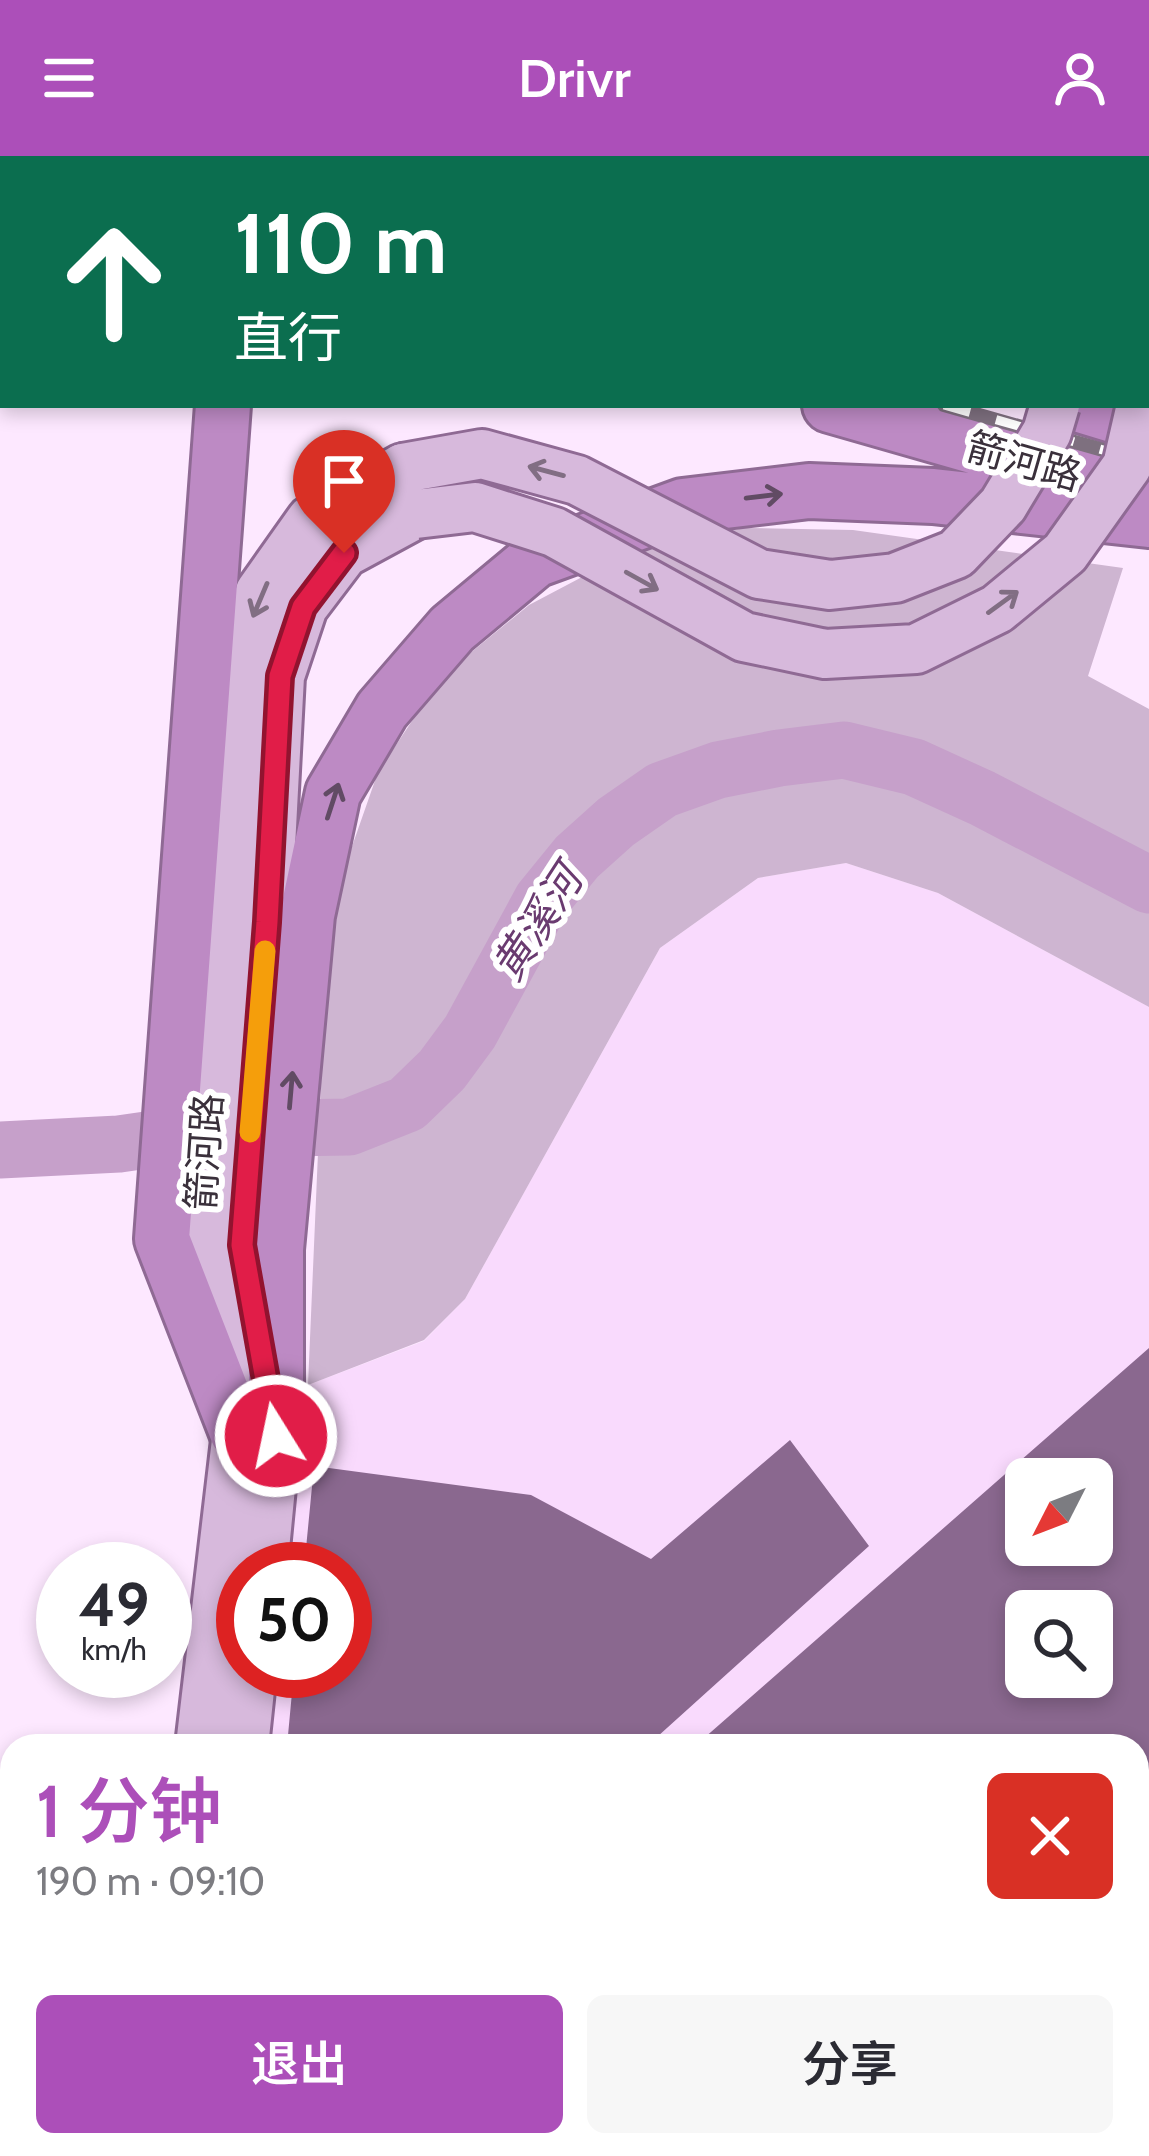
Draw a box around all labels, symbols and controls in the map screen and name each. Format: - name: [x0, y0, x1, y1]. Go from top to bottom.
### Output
- icon: menu: [36, 45, 102, 111]
- text: Drivr: [518, 45, 631, 111]
- icon: person: [1047, 45, 1113, 111]
- text: 110 m: [234, 192, 447, 294]
- icon: ahead: [36, 204, 192, 360]
- text: 直行: [234, 305, 342, 371]
- street label: 箭河路: [961, 422, 1087, 500]
- pin: [293, 430, 395, 553]
- icon: arrive: [311, 448, 377, 514]
- one-way arrow: [528, 459, 566, 481]
- one-way arrow: [743, 485, 782, 507]
- one-way arrow: [623, 570, 658, 593]
- one-way arrow: [248, 581, 270, 617]
- one-way arrow: [986, 590, 1019, 615]
- one-way arrow: [324, 783, 346, 821]
- water label: 黄溪河: [481, 850, 597, 990]
- one-way arrow: [279, 1071, 302, 1110]
- street label: 箭河路: [176, 1092, 232, 1212]
- position arrow: [213, 1373, 339, 1499]
- north arrow: [1005, 1458, 1113, 1566]
- map controls: [1005, 1458, 1113, 1698]
- speed limit sign: 50: [216, 1542, 372, 1698]
- text: 49: [79, 1568, 149, 1641]
- button: search: [1005, 1590, 1113, 1698]
- text: km/h: [81, 1631, 147, 1668]
- text: 1 分钟: [36, 1768, 222, 1855]
- button: close: [987, 1773, 1113, 1899]
- text: 190 m · 09:10: [36, 1857, 265, 1905]
- button: 退出: [36, 1995, 563, 2133]
- button: 分享: [587, 1995, 1113, 2133]

